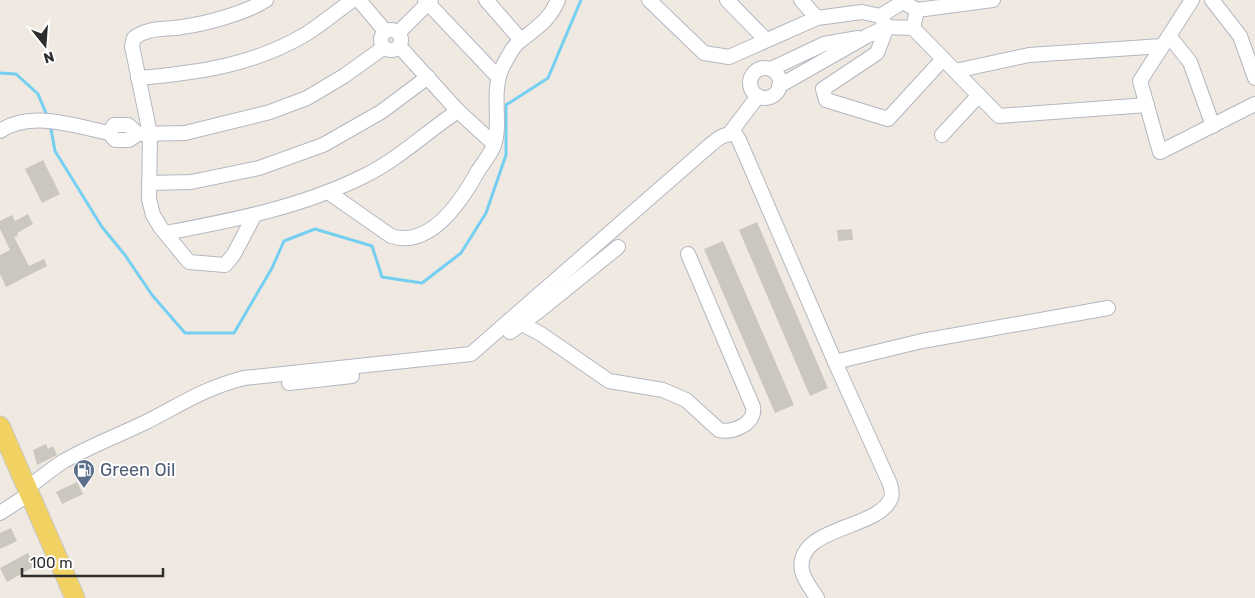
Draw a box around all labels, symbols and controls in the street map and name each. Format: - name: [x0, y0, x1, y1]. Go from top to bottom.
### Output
- north arrow: [20, 20, 70, 70]
- text: N: [41, 47, 56, 67]
- fuel station icon: Green Oil: [72, 458, 96, 489]
- place label: Green Oil: [100, 459, 175, 481]
- scale bar: [22, 546, 164, 578]
- text: 100 m: [30, 554, 72, 572]

